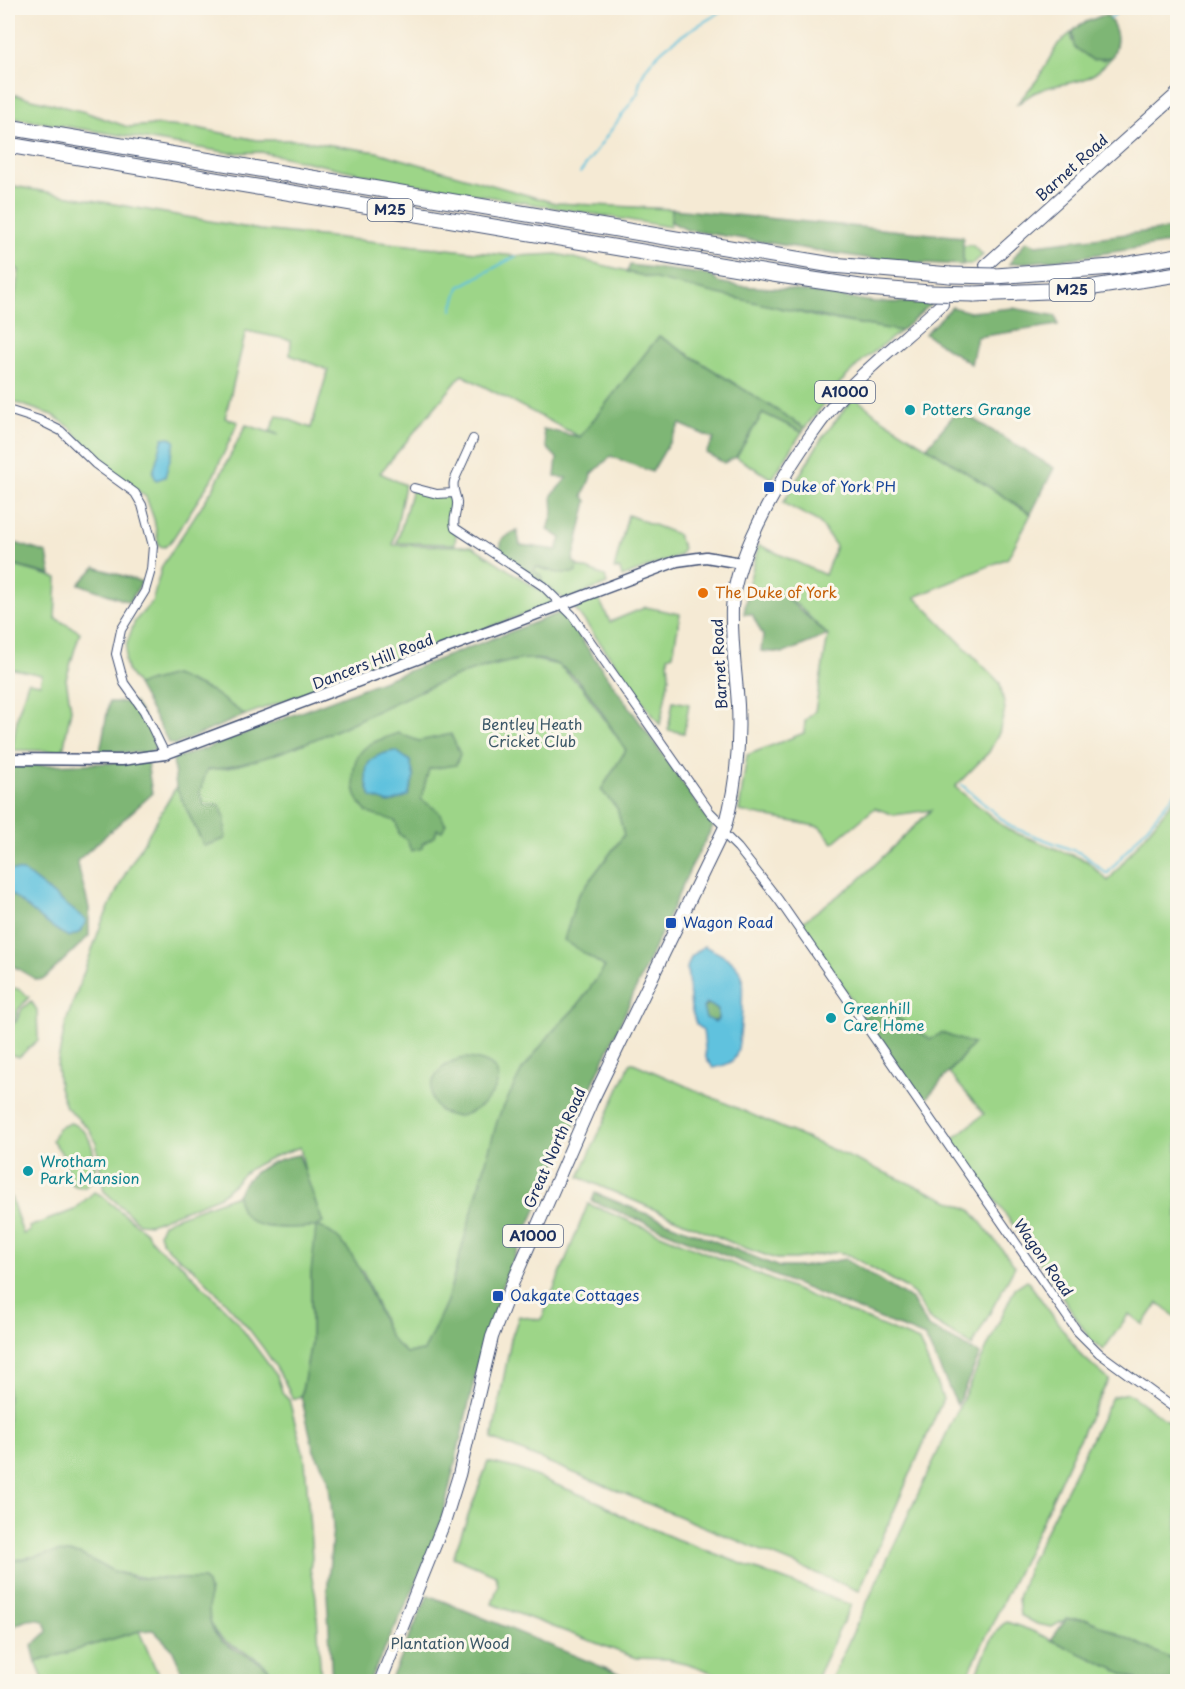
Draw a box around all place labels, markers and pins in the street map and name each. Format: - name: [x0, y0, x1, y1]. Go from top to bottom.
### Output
- place label: Potters Grange: [922, 397, 1031, 420]
- marker: Potters Grange: [903, 403, 917, 417]
- place label: Duke of York PH: [781, 474, 896, 497]
- marker: Duke of York PH: [762, 480, 776, 494]
- place label: The Duke of York: [715, 580, 838, 603]
- marker: The Duke of York: [696, 586, 710, 600]
- place label: Wagon Road: [683, 910, 774, 933]
- marker: Wagon Road: [664, 916, 678, 930]
- place label: Greenhill Care Home: [843, 996, 924, 1036]
- marker: Greenhill Care Home: [824, 1011, 838, 1025]
- place label: Wrotham Park Mansion: [40, 1149, 140, 1189]
- marker: Wrotham Park Mansion: [21, 1164, 35, 1178]
- place label: Oakgate Cottages: [510, 1283, 639, 1306]
- marker: Oakgate Cottages: [491, 1289, 505, 1303]

